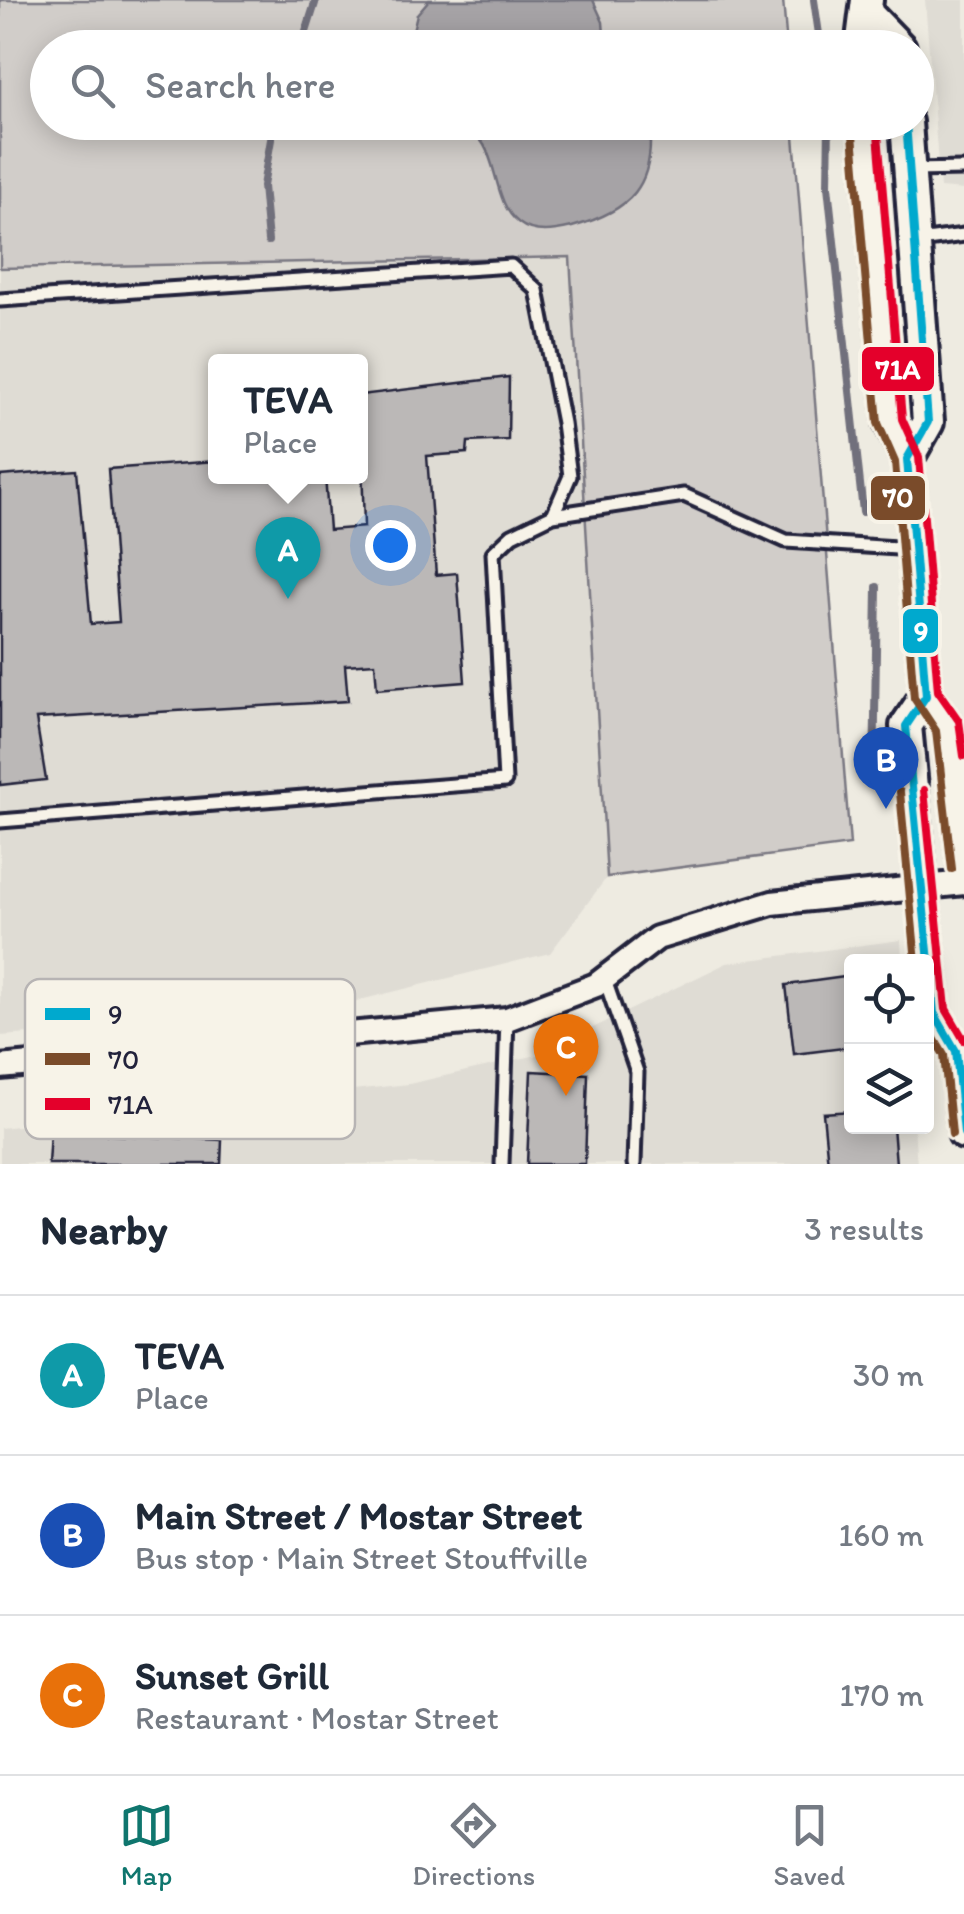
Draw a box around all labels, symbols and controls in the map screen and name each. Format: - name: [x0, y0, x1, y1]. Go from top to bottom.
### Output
- search box: [30, 30, 934, 140]
- icon: search: [65, 58, 120, 113]
- text: Search here: [145, 62, 336, 108]
- line badge: 71A: [860, 345, 936, 393]
- text: 71A: [875, 352, 920, 386]
- popup: [208, 354, 368, 484]
- text: TEVA: [244, 377, 333, 423]
- text: Place: [244, 423, 317, 461]
- line badge: 70: [869, 474, 927, 522]
- text: 70: [881, 480, 914, 514]
- pin: A: [256, 516, 320, 599]
- your location: [365, 520, 416, 571]
- line badge: 9: [901, 607, 940, 655]
- text: 9: [914, 614, 928, 648]
- pin: B: [854, 726, 918, 809]
- map controls: [844, 954, 934, 1134]
- button: locate: [844, 954, 934, 1044]
- legend: [25, 979, 355, 1139]
- text: 9: [108, 997, 123, 1031]
- pin: C: [534, 1014, 598, 1096]
- text: 70: [108, 1042, 139, 1076]
- button: layers: [844, 1044, 934, 1134]
- text: 71A: [108, 1087, 153, 1121]
- text: Nearby: [40, 1204, 167, 1255]
- text: 3 results: [804, 1210, 924, 1248]
- text: TEVA: [135, 1333, 224, 1379]
- text: A: [62, 1356, 83, 1394]
- text: 30 m: [853, 1356, 924, 1394]
- text: Place: [135, 1379, 209, 1417]
- text: Main Street / Mostar Street: [135, 1493, 582, 1539]
- text: B: [62, 1516, 83, 1554]
- text: 160 m: [838, 1516, 924, 1554]
- text: Bus stop · Main Street Stouffville: [135, 1539, 588, 1577]
- text: Sunset Grill: [135, 1653, 329, 1699]
- text: C: [62, 1676, 83, 1714]
- text: 170 m: [839, 1676, 924, 1714]
- text: Restaurant · Mostar Street: [135, 1699, 499, 1737]
- tab: Map: [119, 1798, 174, 1892]
- tab: Directions: [412, 1798, 535, 1892]
- tab: Saved: [773, 1798, 845, 1892]

